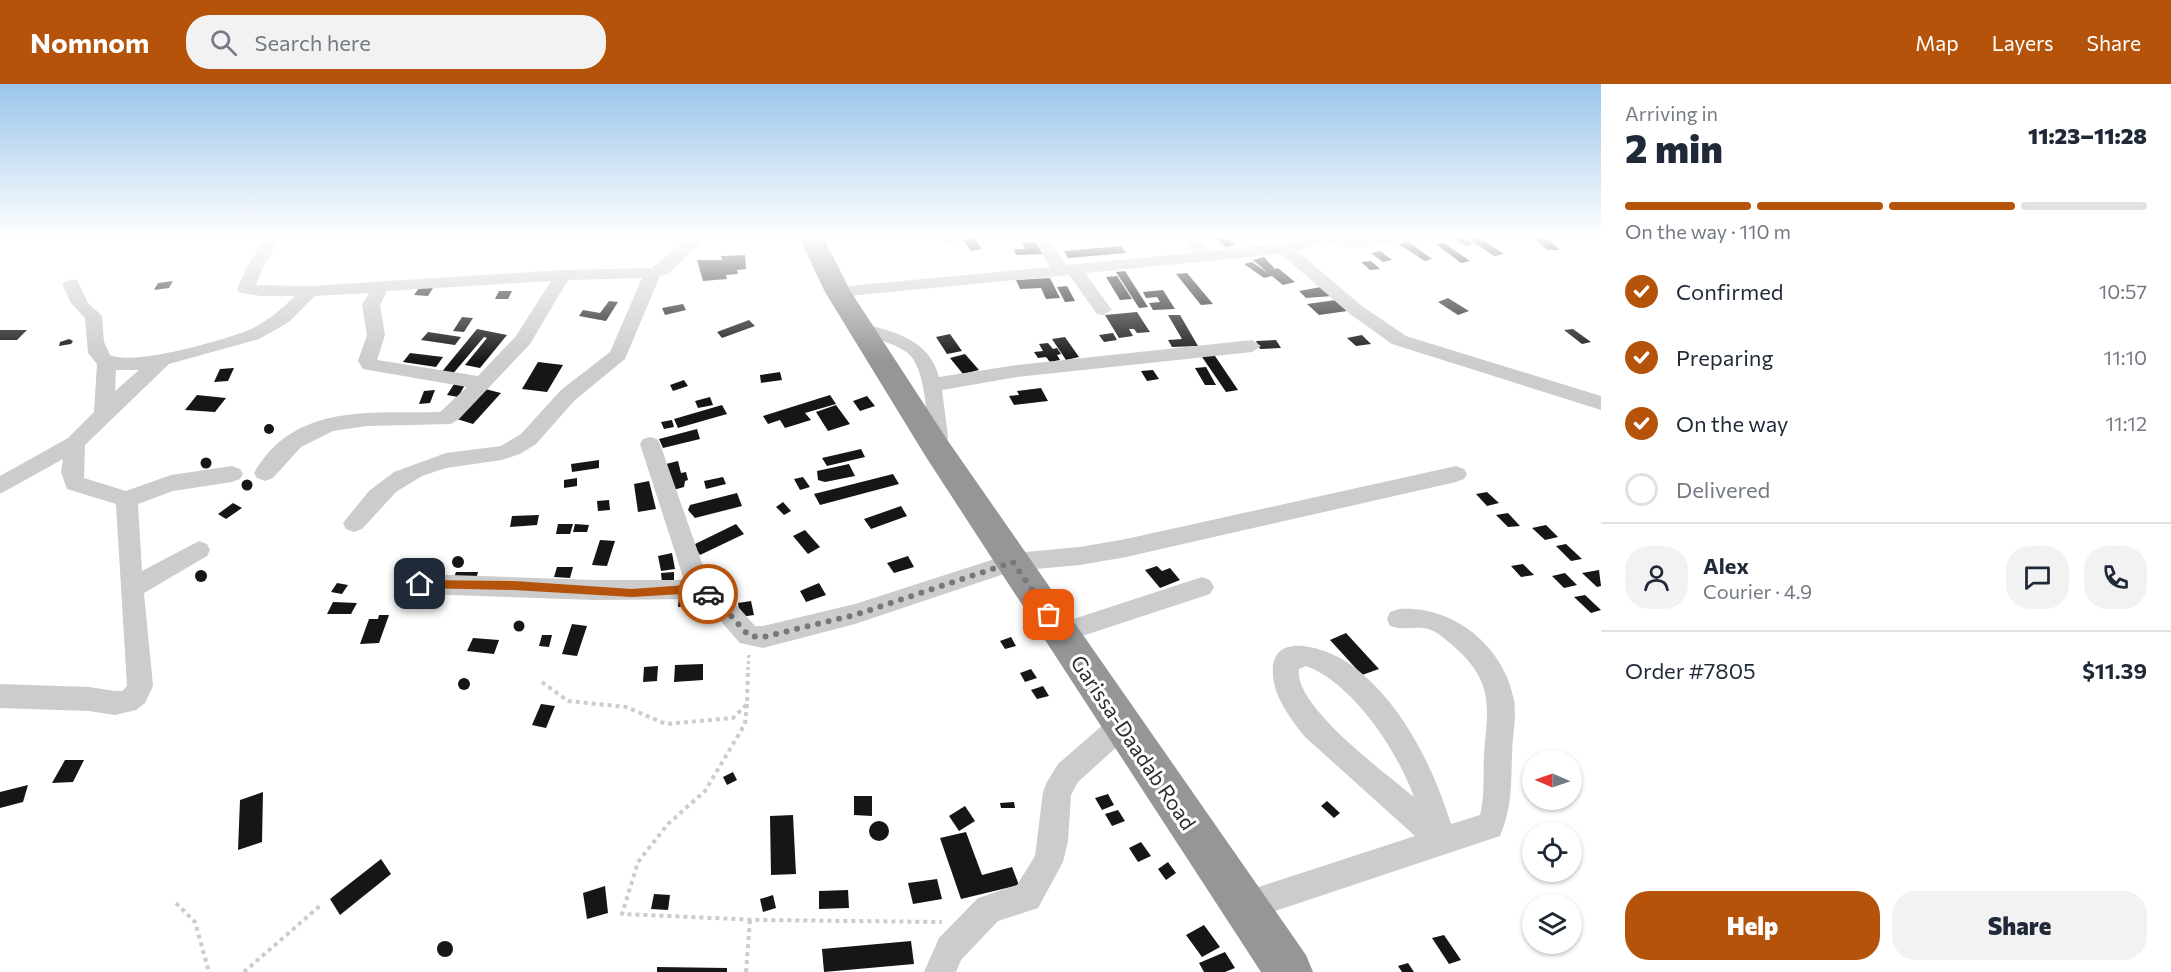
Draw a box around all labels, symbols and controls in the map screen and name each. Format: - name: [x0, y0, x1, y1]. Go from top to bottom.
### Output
- search box: [186, 15, 606, 69]
- text: Nomnom: [30, 25, 150, 59]
- icon: search: [207, 26, 240, 59]
- text: Search here: [255, 29, 371, 56]
- text: Map: [1915, 30, 1959, 55]
- text: Layers: [1992, 30, 2054, 55]
- text: Share: [2087, 30, 2141, 55]
- text: Arriving in: [1625, 101, 1718, 125]
- text: 11:23–11:28: [2028, 122, 2147, 149]
- text: 2 min: [1625, 123, 1723, 171]
- text: On the way · 110 m: [1625, 219, 1791, 243]
- icon: check: [1625, 275, 1658, 308]
- text: Confirmed: [1676, 278, 1783, 305]
- text: 10:57: [2099, 279, 2147, 303]
- icon: check: [1625, 341, 1658, 374]
- text: Preparing: [1676, 344, 1773, 371]
- text: 11:10: [2104, 345, 2147, 369]
- icon: check: [1625, 407, 1658, 440]
- text: On the way: [1676, 410, 1788, 437]
- text: 11:12: [2106, 411, 2147, 435]
- text: Delivered: [1676, 476, 1770, 503]
- button: person: [1625, 546, 1688, 609]
- button: chat: [2006, 546, 2069, 609]
- button: phone: [2084, 546, 2147, 609]
- text: Alex: [1703, 552, 1749, 579]
- pin: [394, 558, 445, 609]
- courier: [678, 564, 738, 624]
- icon: home: [403, 567, 436, 600]
- icon: car: [692, 578, 725, 611]
- text: Courier · 4.9: [1703, 579, 1812, 603]
- pin: [1023, 589, 1074, 640]
- icon: bag: [1032, 598, 1065, 631]
- street label: Garissa-Daadab Road: [1066, 650, 1202, 834]
- text: Order #7805: [1625, 657, 1756, 684]
- text: $11.39: [2082, 657, 2147, 684]
- north arrow: [1522, 750, 1582, 810]
- map controls: [1522, 750, 1582, 954]
- button: locate: [1522, 822, 1582, 882]
- button: Help: [1625, 891, 1880, 960]
- button: Share: [1892, 891, 2147, 960]
- button: layers: [1522, 894, 1582, 954]

